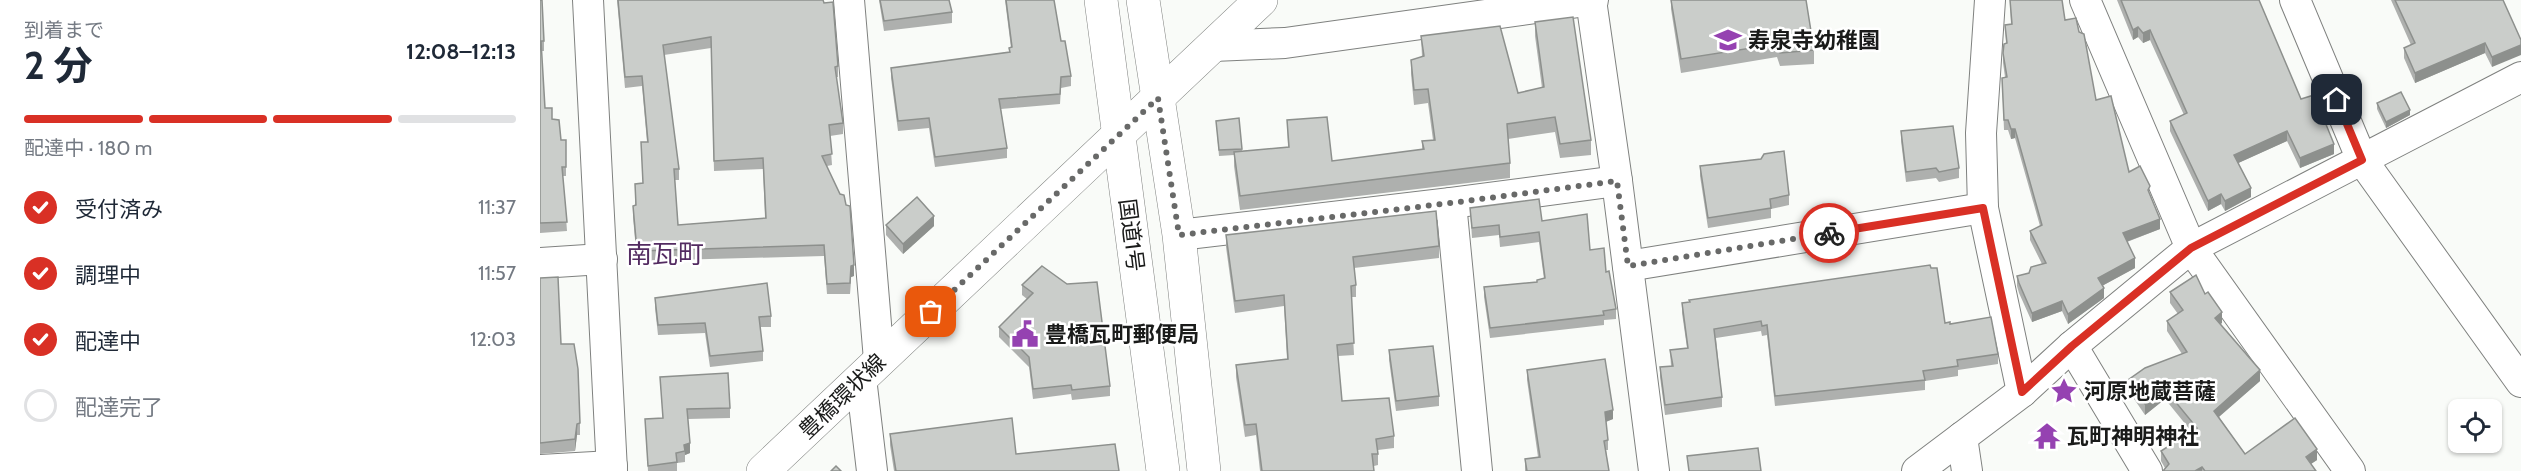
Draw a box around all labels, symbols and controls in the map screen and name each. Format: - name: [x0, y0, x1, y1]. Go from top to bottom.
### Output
- text: 到着まで: [24, 18, 104, 42]
- school or university icon: 寿泉寺幼稚園: [1713, 25, 1743, 55]
- place label: 寿泉寺幼稚園: [1748, 27, 1880, 54]
- text: 12:08–12:13: [406, 38, 516, 65]
- text: 2 分: [24, 41, 92, 89]
- pin: [2311, 74, 2362, 125]
- icon: home: [2320, 83, 2353, 116]
- text: 配達中 · 180 m: [24, 136, 152, 160]
- icon: check: [24, 191, 57, 224]
- text: 11:37: [478, 195, 516, 219]
- text: 受付済み: [75, 196, 163, 223]
- street label: 国道1号: [1114, 197, 1149, 273]
- courier: [1799, 203, 1859, 263]
- icon: bike: [1813, 217, 1846, 250]
- district label: 南瓦町: [626, 238, 704, 270]
- icon: check: [24, 257, 57, 290]
- text: 11:57: [478, 261, 516, 285]
- text: 調理中: [75, 262, 141, 289]
- pin: [905, 286, 956, 337]
- icon: bag: [914, 295, 947, 328]
- public building icon: 豊橋瓦町郵便局: [1010, 319, 1040, 349]
- place label: 豊橋瓦町郵便局: [1045, 321, 1199, 348]
- icon: check: [24, 323, 57, 356]
- text: 12:03: [470, 327, 516, 351]
- text: 配達中: [75, 328, 141, 355]
- street label: 豊橋環状線: [793, 348, 891, 444]
- place icon: 河原地蔵菩薩: [2049, 376, 2079, 406]
- place label: 河原地蔵菩薩: [2084, 378, 2216, 405]
- text: 配達完了: [75, 394, 163, 421]
- map controls: [2448, 399, 2502, 453]
- button: locate: [2448, 399, 2502, 453]
- temple icon: 瓦町神明神社: [2032, 421, 2062, 451]
- place label: 瓦町神明神社: [2067, 423, 2199, 450]

